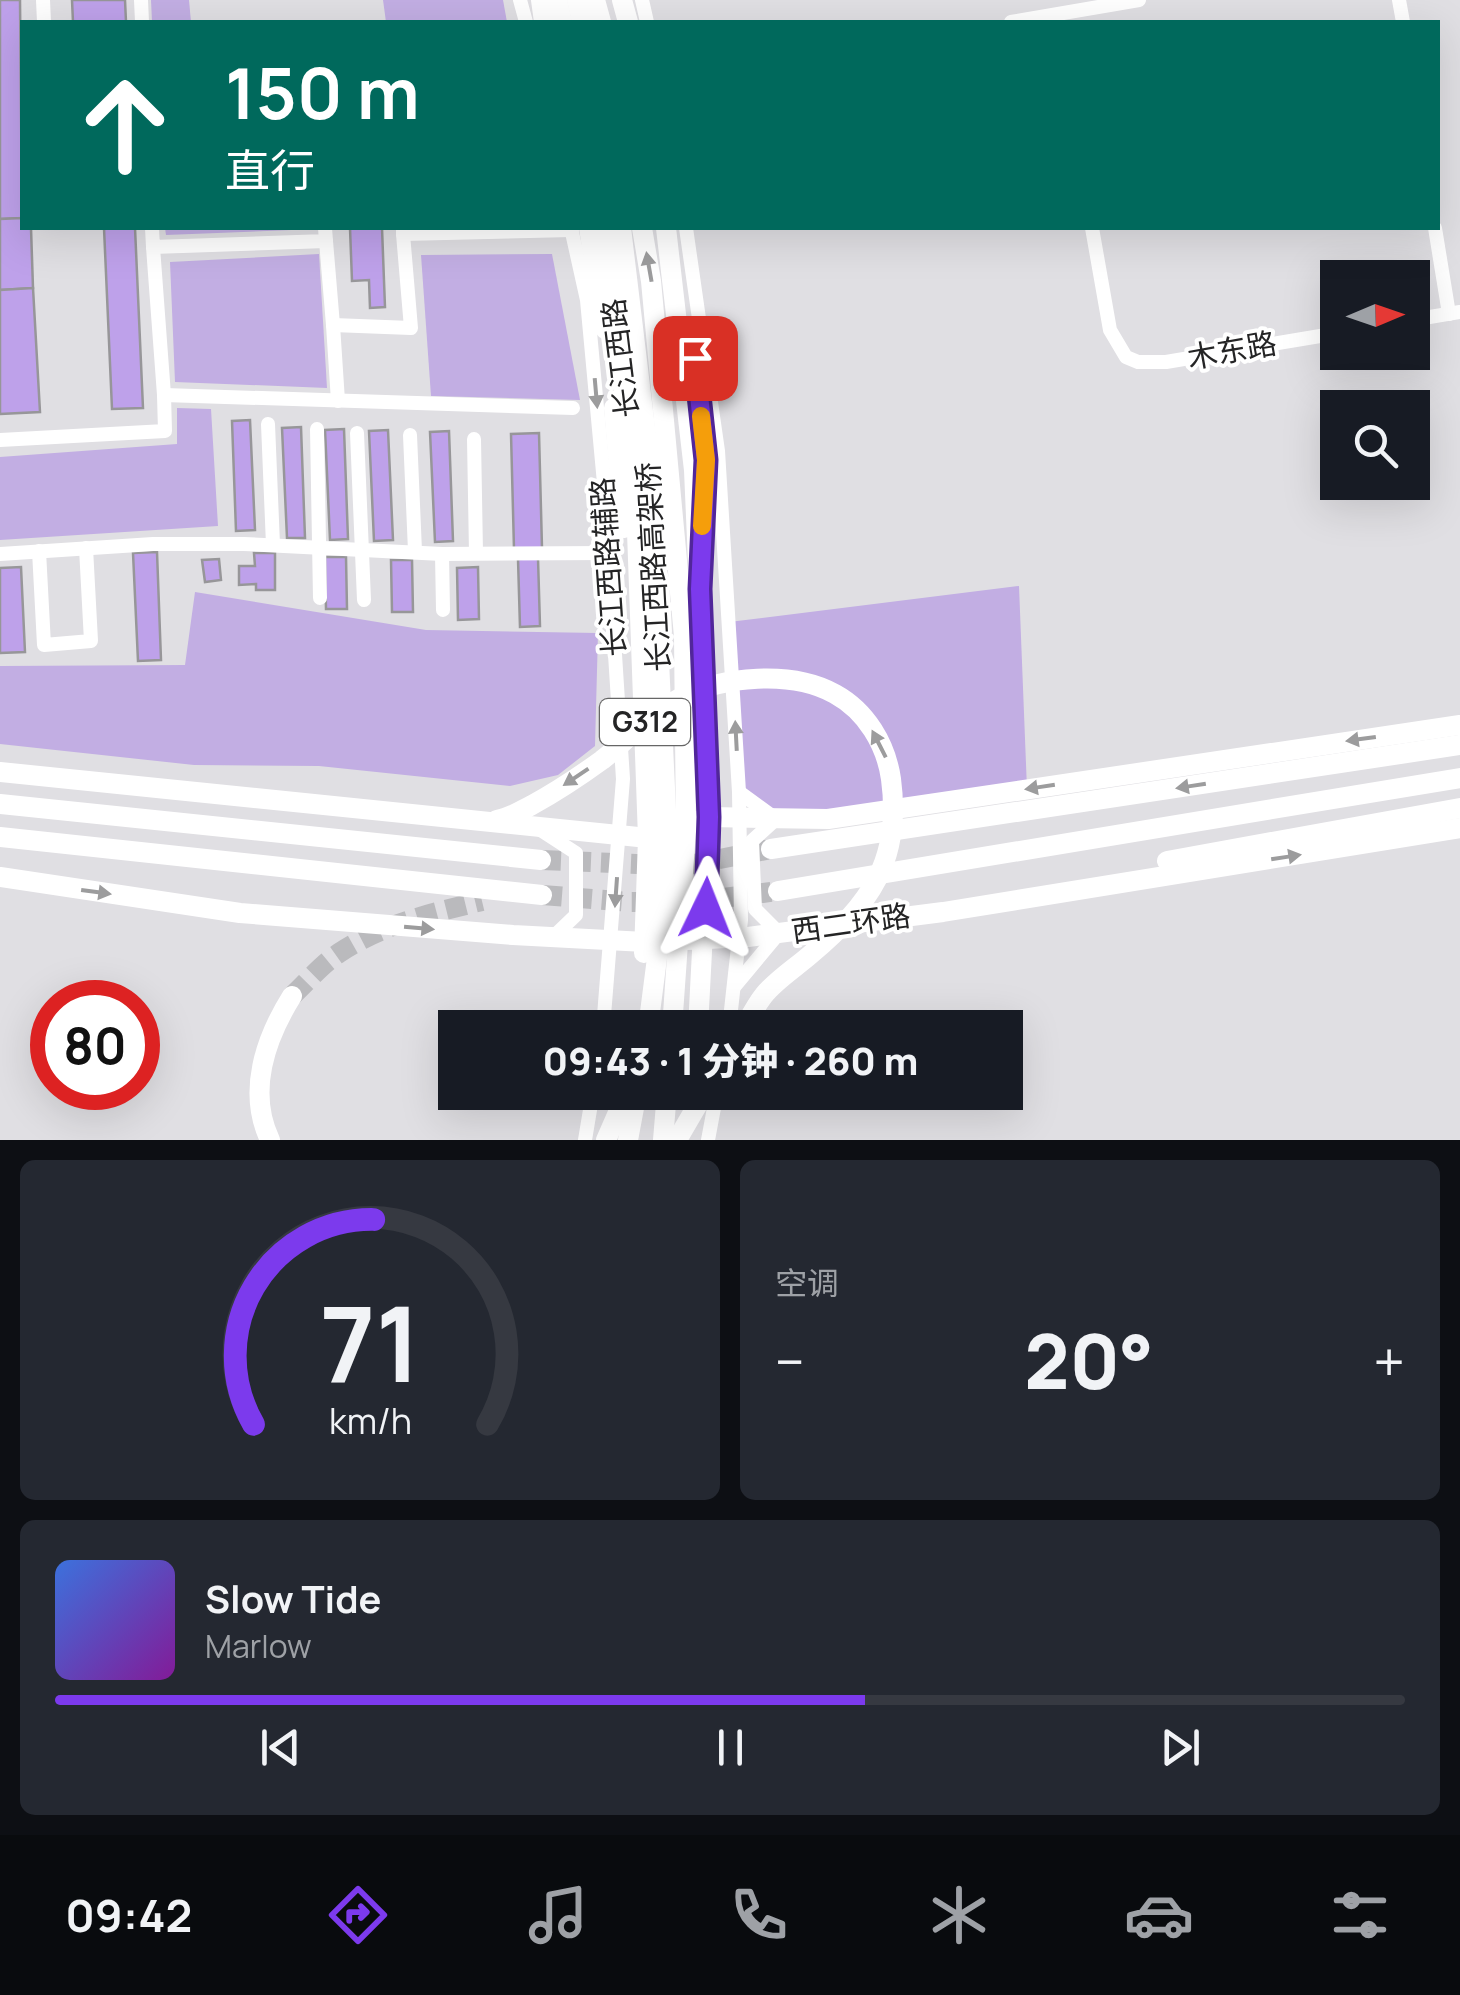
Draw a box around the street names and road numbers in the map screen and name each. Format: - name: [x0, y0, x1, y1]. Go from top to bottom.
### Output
- street label: 长江西路: [592, 296, 647, 420]
- street label: 木东路: [1184, 322, 1280, 378]
- street label: 长江西路高架桥: [627, 461, 678, 673]
- street label: 长江西路辅路: [581, 476, 634, 658]
- road number: G312: [600, 699, 690, 745]
- street label: 西二环路: [789, 894, 913, 951]

